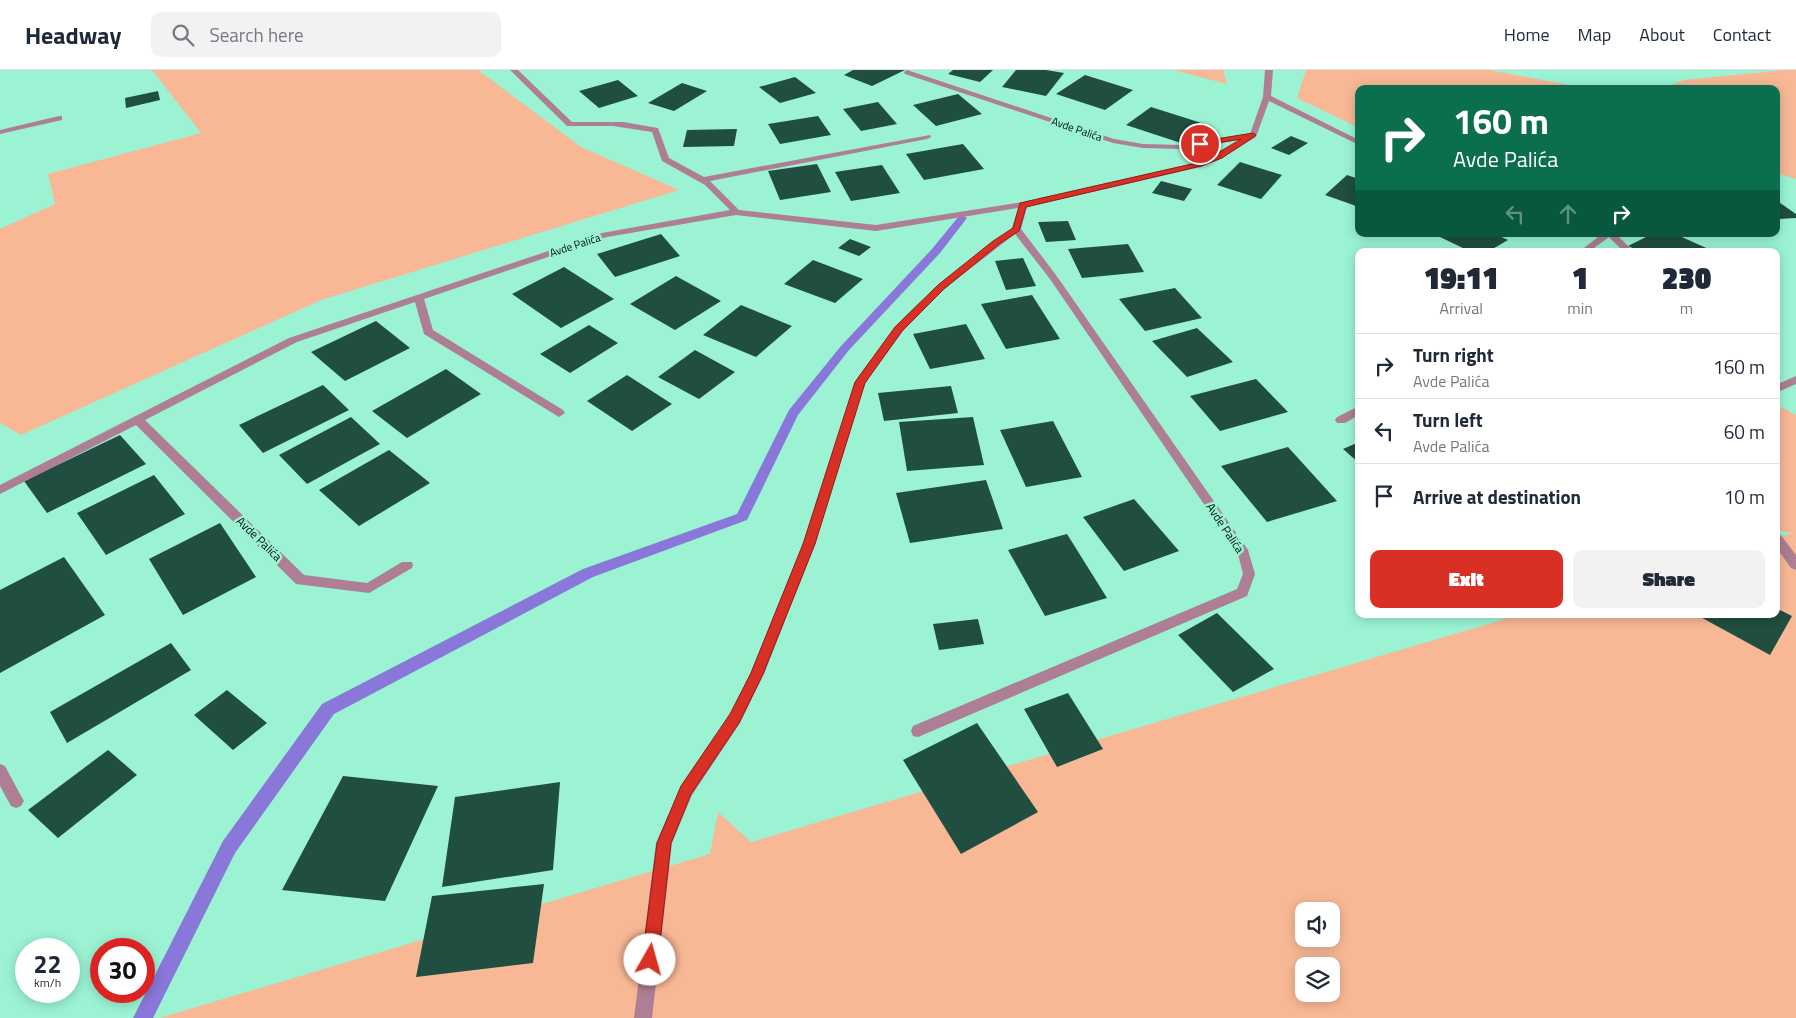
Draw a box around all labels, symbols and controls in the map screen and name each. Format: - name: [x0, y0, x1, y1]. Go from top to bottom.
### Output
- search box: [151, 12, 501, 57]
- text: Headway: [25, 17, 121, 53]
- text: Search here: [209, 20, 304, 49]
- icon: search: [169, 21, 197, 49]
- text: Home: [1504, 21, 1550, 48]
- text: Map: [1578, 21, 1611, 48]
- text: About: [1639, 21, 1685, 48]
- text: Contact: [1713, 21, 1771, 48]
- text: 160 m: [1453, 94, 1549, 148]
- icon: right: [1370, 105, 1435, 170]
- street label: Avde Palića: [1050, 113, 1105, 145]
- pin: [1179, 123, 1221, 165]
- icon: arrive: [1186, 130, 1214, 158]
- text: Avde Palića: [1453, 142, 1558, 176]
- icon: left: [1501, 200, 1529, 228]
- icon: ahead: [1554, 200, 1582, 228]
- icon: right: [1607, 200, 1635, 228]
- street label: Avde Palića: [548, 229, 603, 261]
- text: 19:11: [1424, 255, 1498, 301]
- text: 1: [1572, 255, 1588, 301]
- text: 230: [1662, 255, 1711, 301]
- text: Arrival: [1439, 296, 1483, 320]
- text: min: [1567, 296, 1593, 320]
- text: m: [1680, 296, 1693, 320]
- text: Turn right: [1413, 340, 1494, 369]
- icon: right: [1370, 352, 1398, 380]
- text: 160 m: [1713, 352, 1765, 381]
- text: Avde Palića: [1413, 369, 1490, 393]
- text: Turn left: [1413, 405, 1483, 434]
- icon: left: [1370, 417, 1398, 445]
- text: 60 m: [1724, 417, 1765, 446]
- text: Avde Palića: [1413, 434, 1490, 458]
- icon: arrive: [1370, 482, 1398, 510]
- text: Arrive at destination: [1413, 482, 1581, 511]
- text: 10 m: [1724, 482, 1765, 511]
- street label: Avde Palića: [1201, 499, 1249, 557]
- street label: Avde Palića: [232, 512, 287, 565]
- button: Exit: [1370, 550, 1563, 608]
- button: Share: [1573, 550, 1765, 608]
- map controls: [1295, 902, 1340, 1002]
- button: sound: [1295, 902, 1340, 947]
- position arrow: [623, 933, 675, 985]
- speed limit sign: 30: [90, 938, 155, 1003]
- text: 22: [33, 945, 62, 983]
- button: layers: [1295, 957, 1340, 1002]
- text: km/h: [34, 973, 61, 992]

